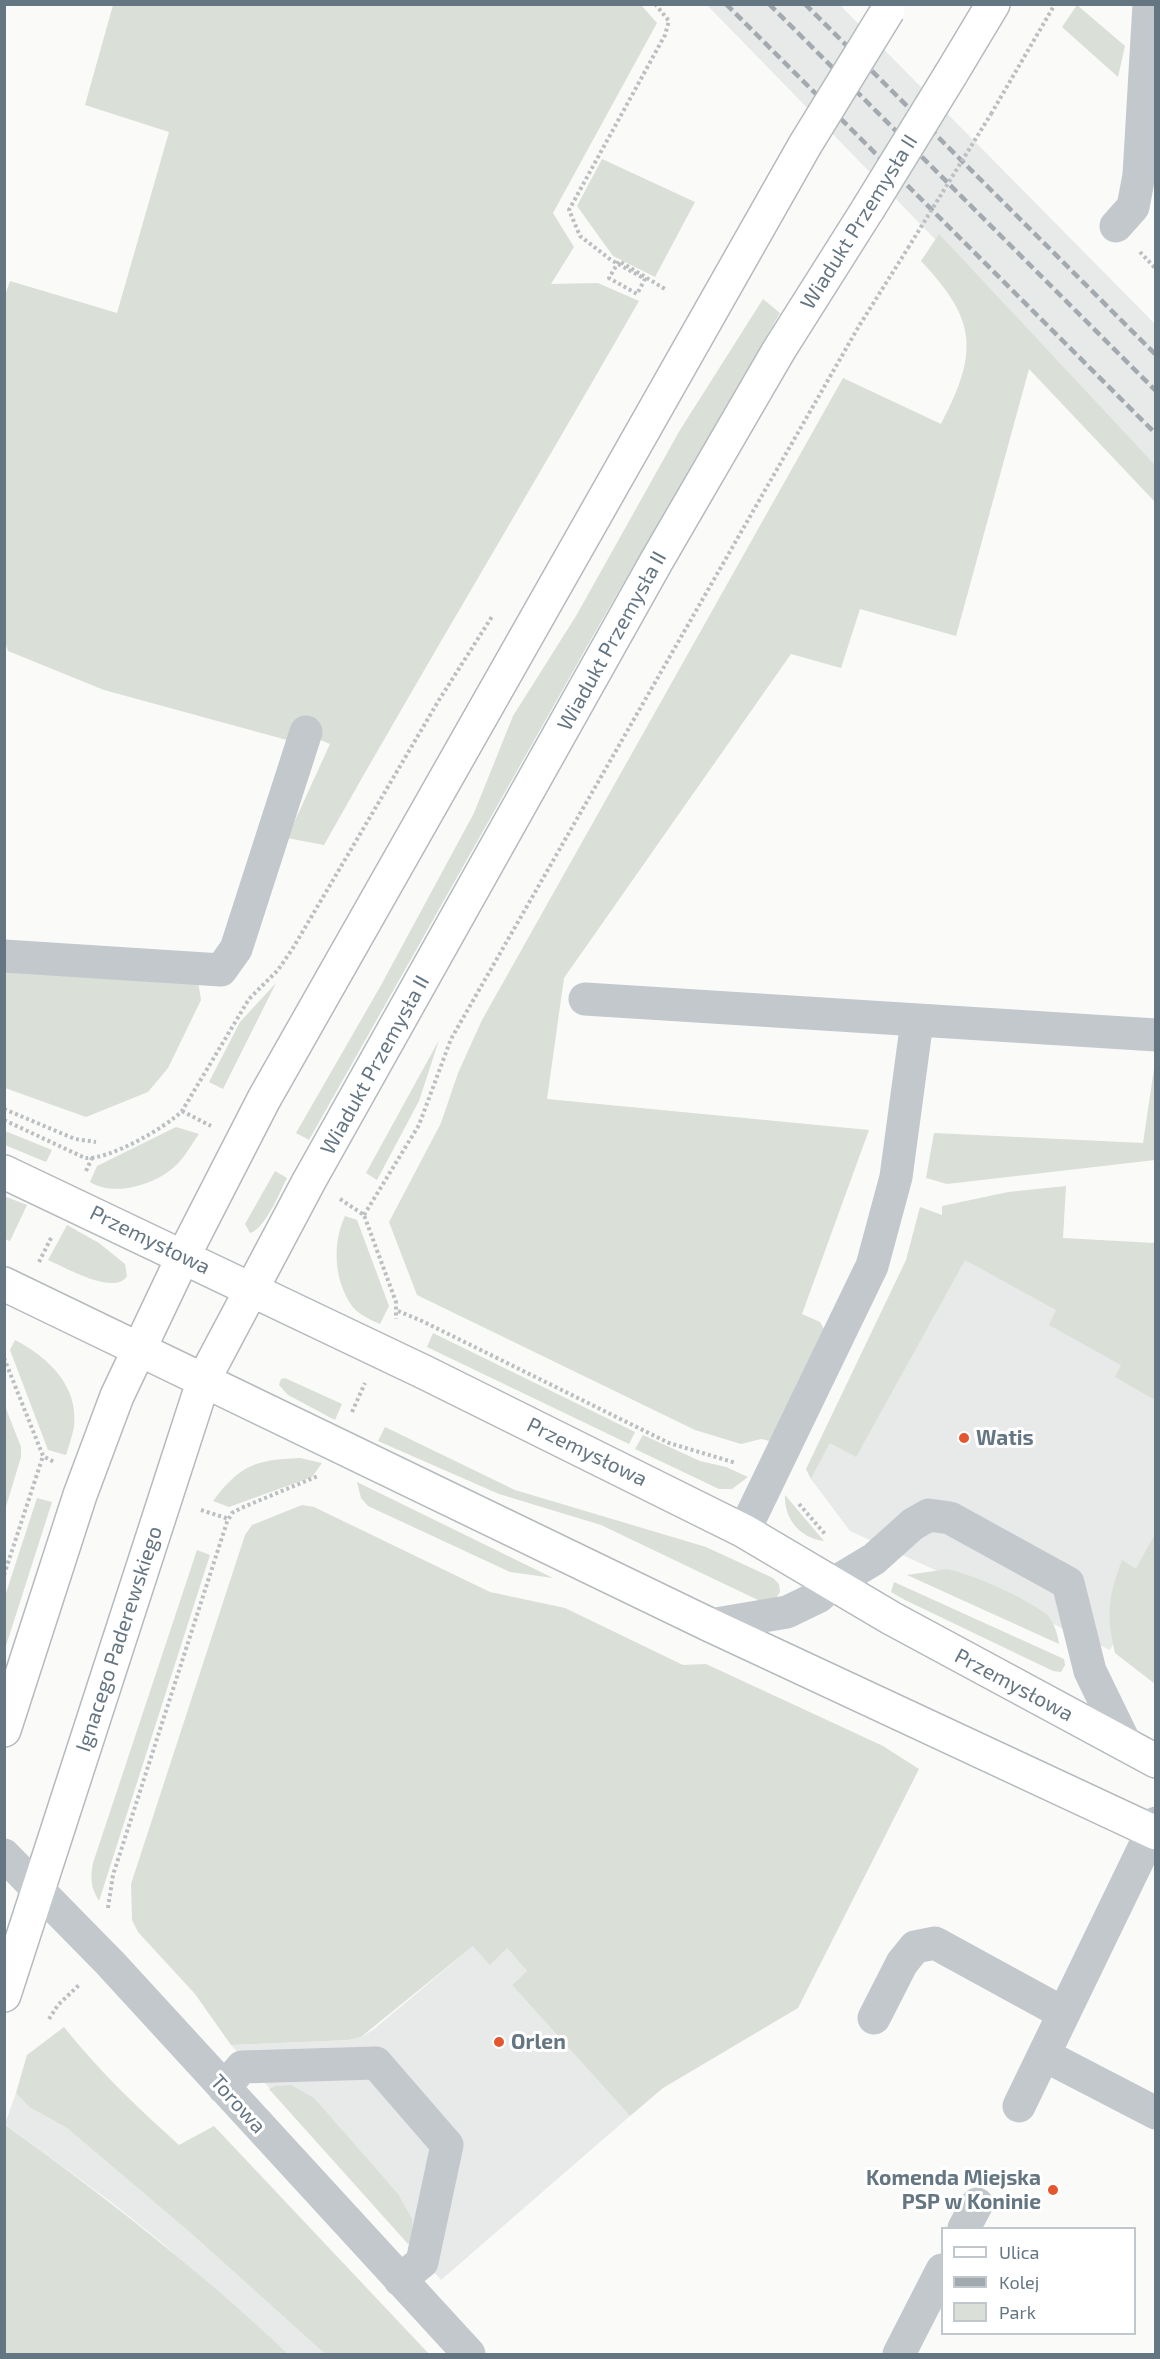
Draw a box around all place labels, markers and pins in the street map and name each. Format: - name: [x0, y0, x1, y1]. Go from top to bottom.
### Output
- place label: Watis: [976, 1425, 1034, 1451]
- marker: Watis: [957, 1431, 971, 1445]
- place label: Orlen: [511, 2029, 566, 2055]
- marker: Orlen: [492, 2035, 506, 2049]
- place label: Komenda Miejska PSP w Koninie: [866, 2165, 1041, 2215]
- marker: Komenda Miejska PSP w Koninie: [1046, 2183, 1060, 2197]

